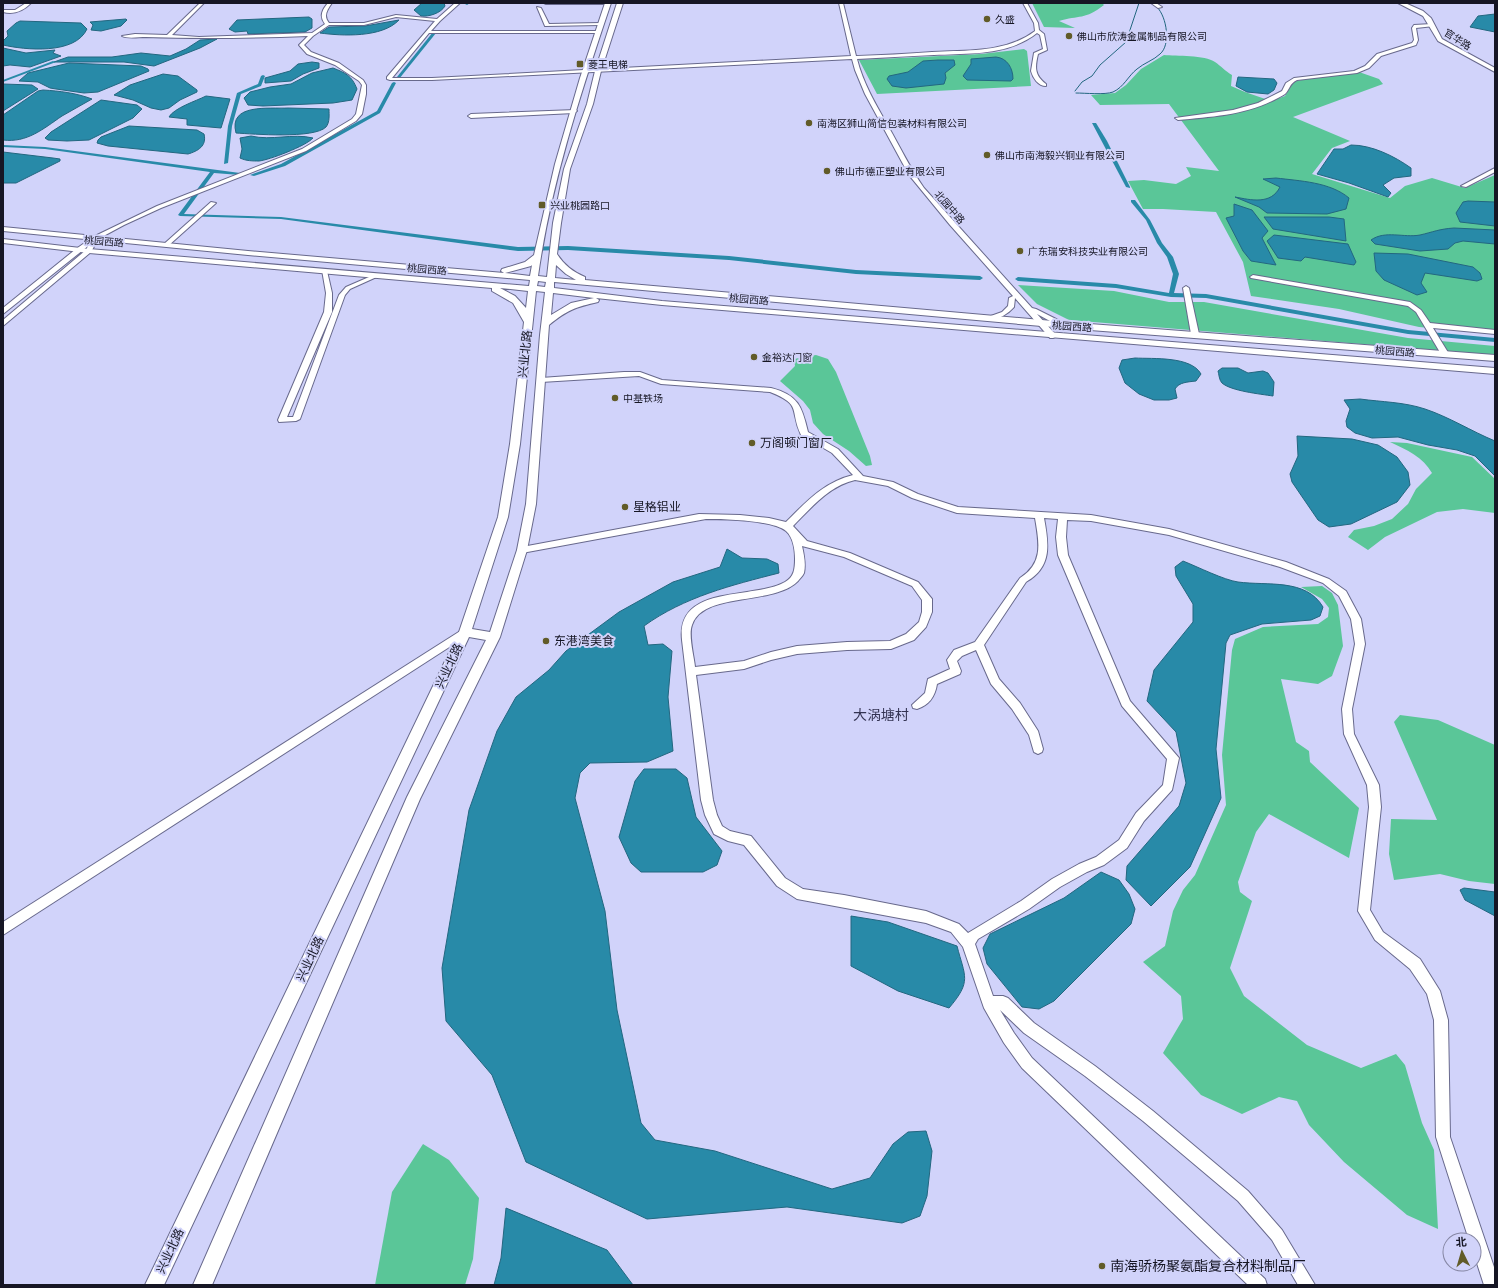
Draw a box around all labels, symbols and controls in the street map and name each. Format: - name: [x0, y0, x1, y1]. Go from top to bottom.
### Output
- place label: 久盛: [995, 13, 1015, 26]
- marker: 久盛: [982, 14, 992, 24]
- street label: 官华路: [1442, 26, 1474, 53]
- place label: 佛山市欣涛金属制品有限公司: [1076, 30, 1207, 43]
- marker: 佛山市欣涛金属制品有限公司: [1064, 31, 1074, 41]
- place label: 菱王电梯: [588, 58, 628, 71]
- marker: 菱王电梯: [575, 59, 585, 69]
- place label: 南海区狮山简信包装材料有限公司: [817, 117, 967, 130]
- marker: 南海区狮山简信包装材料有限公司: [804, 118, 814, 128]
- place label: 佛山市南海毅兴铜业有限公司: [994, 149, 1125, 162]
- marker: 佛山市南海毅兴铜业有限公司: [982, 150, 992, 160]
- place label: 佛山市德正塑业有限公司: [834, 165, 945, 178]
- marker: 佛山市德正塑业有限公司: [822, 166, 832, 176]
- street label: 北园中路: [932, 188, 968, 227]
- place label: 兴业桃园路口: [550, 199, 610, 212]
- marker: 兴业桃园路口: [537, 200, 547, 210]
- street label: 桃园西路: [83, 233, 124, 250]
- place label: 广东瑞安科技实业有限公司: [1028, 245, 1148, 258]
- marker: 广东瑞安科技实业有限公司: [1015, 246, 1025, 256]
- street label: 桃园西路: [406, 261, 447, 278]
- street label: 桃园西路: [728, 291, 769, 308]
- street label: 桃园西路: [1052, 319, 1092, 334]
- street label: 兴业北路: [515, 329, 534, 379]
- street label: 桃园西路: [1374, 343, 1415, 360]
- place label: 金裕达门窗: [762, 351, 812, 364]
- marker: 金裕达门窗: [749, 352, 759, 362]
- place label: 中基铁场: [623, 392, 663, 405]
- marker: 中基铁场: [610, 393, 620, 403]
- place label: 万阁顿门窗厂: [760, 435, 832, 450]
- marker: 万阁顿门窗厂: [747, 438, 757, 448]
- place label: 星格铝业: [633, 499, 681, 514]
- marker: 星格铝业: [620, 502, 630, 512]
- place label: 东港湾美食: [554, 633, 614, 648]
- marker: 东港湾美食: [541, 636, 551, 646]
- street label: 兴业北路: [432, 641, 465, 691]
- district label: 大涡塘村: [853, 706, 909, 724]
- street label: 兴业北路: [293, 934, 326, 984]
- street label: 兴业北路: [153, 1226, 186, 1276]
- north arrow: [1442, 1232, 1482, 1272]
- text: 北: [1455, 1235, 1467, 1249]
- place label: 南海骄杨聚氨酯复合材料制品厂: [1110, 1257, 1306, 1275]
- marker: 南海骄杨聚氨酯复合材料制品厂: [1097, 1261, 1107, 1271]

